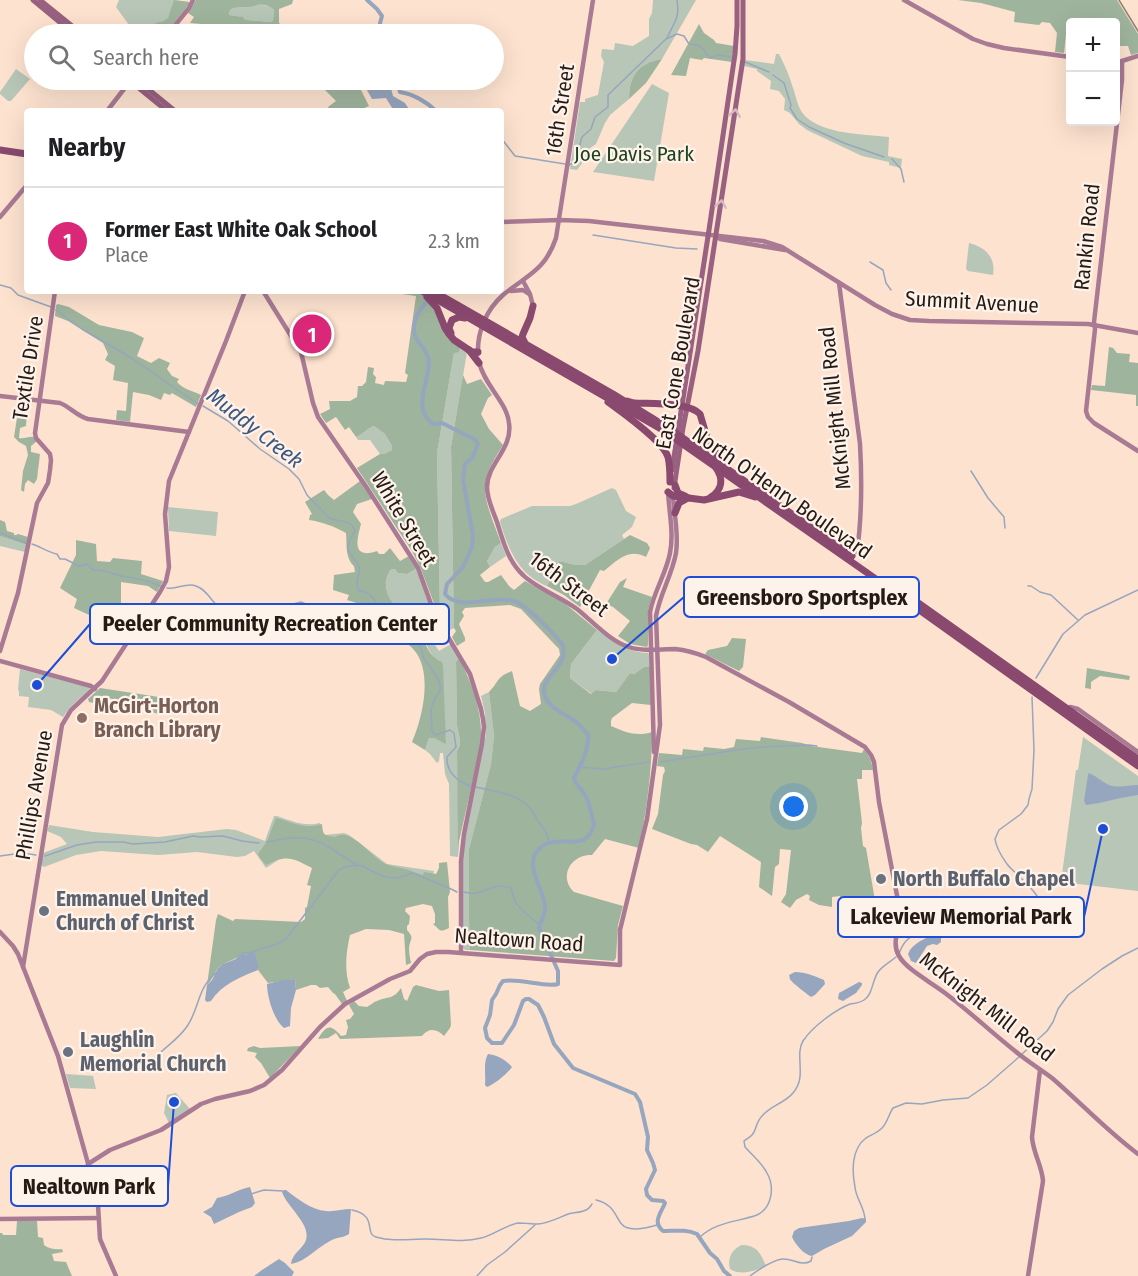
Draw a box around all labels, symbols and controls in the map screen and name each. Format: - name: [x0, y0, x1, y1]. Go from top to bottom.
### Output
- map controls: [1066, 18, 1120, 126]
- button: +: [1066, 18, 1120, 72]
- search box: [24, 24, 504, 90]
- icon: search: [45, 41, 78, 74]
- text: Search here: [93, 44, 199, 71]
- street label: 16th Street: [540, 62, 580, 158]
- button: −: [1066, 72, 1120, 126]
- one-way arrow: [729, 108, 741, 118]
- text: Nearby: [48, 132, 125, 163]
- park label: Joe Davis Park: [574, 141, 694, 167]
- street label: Rankin Road: [1068, 182, 1106, 292]
- one-way arrow: [715, 199, 727, 208]
- text: Former East White Oak School: [105, 216, 377, 243]
- text: 1: [63, 229, 72, 253]
- text: 2.3 km: [428, 229, 480, 253]
- text: Place: [105, 243, 148, 267]
- street label: East Cone Boulevard: [650, 275, 706, 451]
- street label: Summit Avenue: [904, 286, 1040, 318]
- pin: 1: [292, 312, 332, 356]
- street label: Textile Drive: [7, 314, 49, 422]
- street label: McKnight Mill Road: [814, 325, 856, 491]
- water label: Muddy Creek: [202, 382, 309, 474]
- street label: North O'Henry Boulevard: [687, 421, 877, 565]
- street label: White Street: [366, 467, 442, 571]
- street label: 16th Street: [524, 546, 614, 622]
- callout: Greensboro Sportsplex: [684, 577, 919, 617]
- text: Greensboro Sportsplex: [697, 584, 908, 611]
- callout: Peeler Community Recreation Center: [90, 604, 449, 644]
- text: Peeler Community Recreation Center: [103, 610, 438, 637]
- place label: McGirt-Horton Branch Library: [94, 693, 222, 743]
- marker: McGirt-Horton Branch Library: [75, 711, 89, 725]
- street label: Phillips Avenue: [10, 728, 58, 862]
- your location: [779, 792, 808, 821]
- place label: North Buffalo Chapel: [893, 866, 1075, 892]
- marker: North Buffalo Chapel: [874, 872, 888, 886]
- place label: Emmanuel United Church of Christ: [56, 886, 209, 936]
- callout: Lakeview Memorial Park: [838, 897, 1084, 937]
- text: Lakeview Memorial Park: [850, 903, 1073, 930]
- marker: Emmanuel United Church of Christ: [37, 904, 51, 918]
- street label: Nealtown Road: [454, 923, 584, 957]
- street label: McKnight Mill Road: [914, 946, 1060, 1068]
- place label: Laughlin Memorial Church: [80, 1027, 226, 1077]
- marker: Laughlin Memorial Church: [61, 1045, 75, 1059]
- callout: Nealtown Park: [11, 1166, 168, 1206]
- text: Nealtown Park: [23, 1173, 156, 1200]

